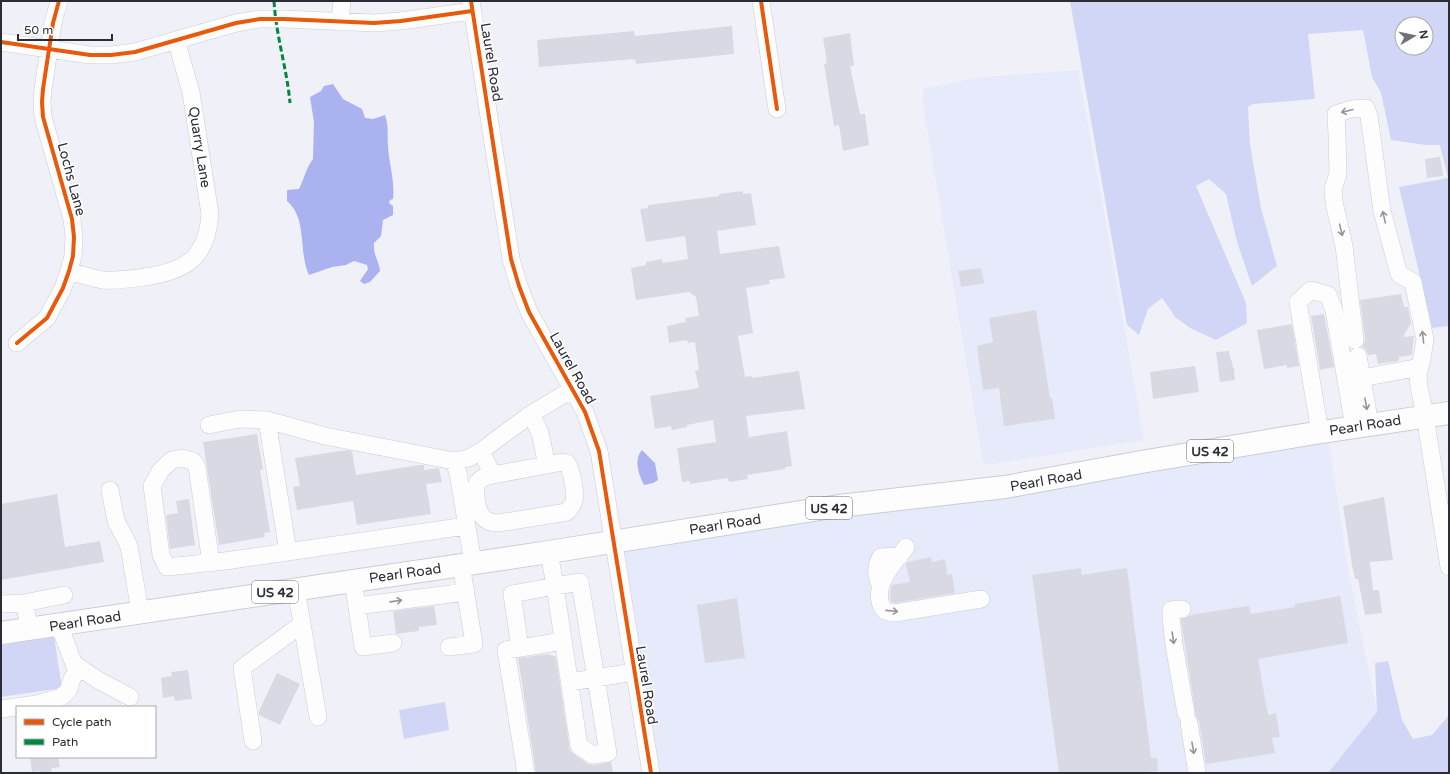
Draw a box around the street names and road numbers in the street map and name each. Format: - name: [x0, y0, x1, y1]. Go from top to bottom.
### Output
- street label: Laurel Road: [477, 21, 506, 103]
- street label: Quarry Lane: [185, 105, 214, 189]
- street label: Lochs Lane: [54, 141, 89, 218]
- street label: Laurel Road: [546, 329, 599, 407]
- street label: Pearl Road: [1328, 411, 1402, 440]
- road number: US 42: [1187, 440, 1233, 462]
- street label: Pearl Road: [1009, 466, 1083, 495]
- road number: US 42: [806, 497, 852, 519]
- street label: Pearl Road: [688, 510, 762, 539]
- street label: Pearl Road: [368, 560, 442, 587]
- road number: US 42: [252, 581, 298, 603]
- street label: Pearl Road: [48, 607, 122, 636]
- street label: Laurel Road: [632, 644, 661, 726]

